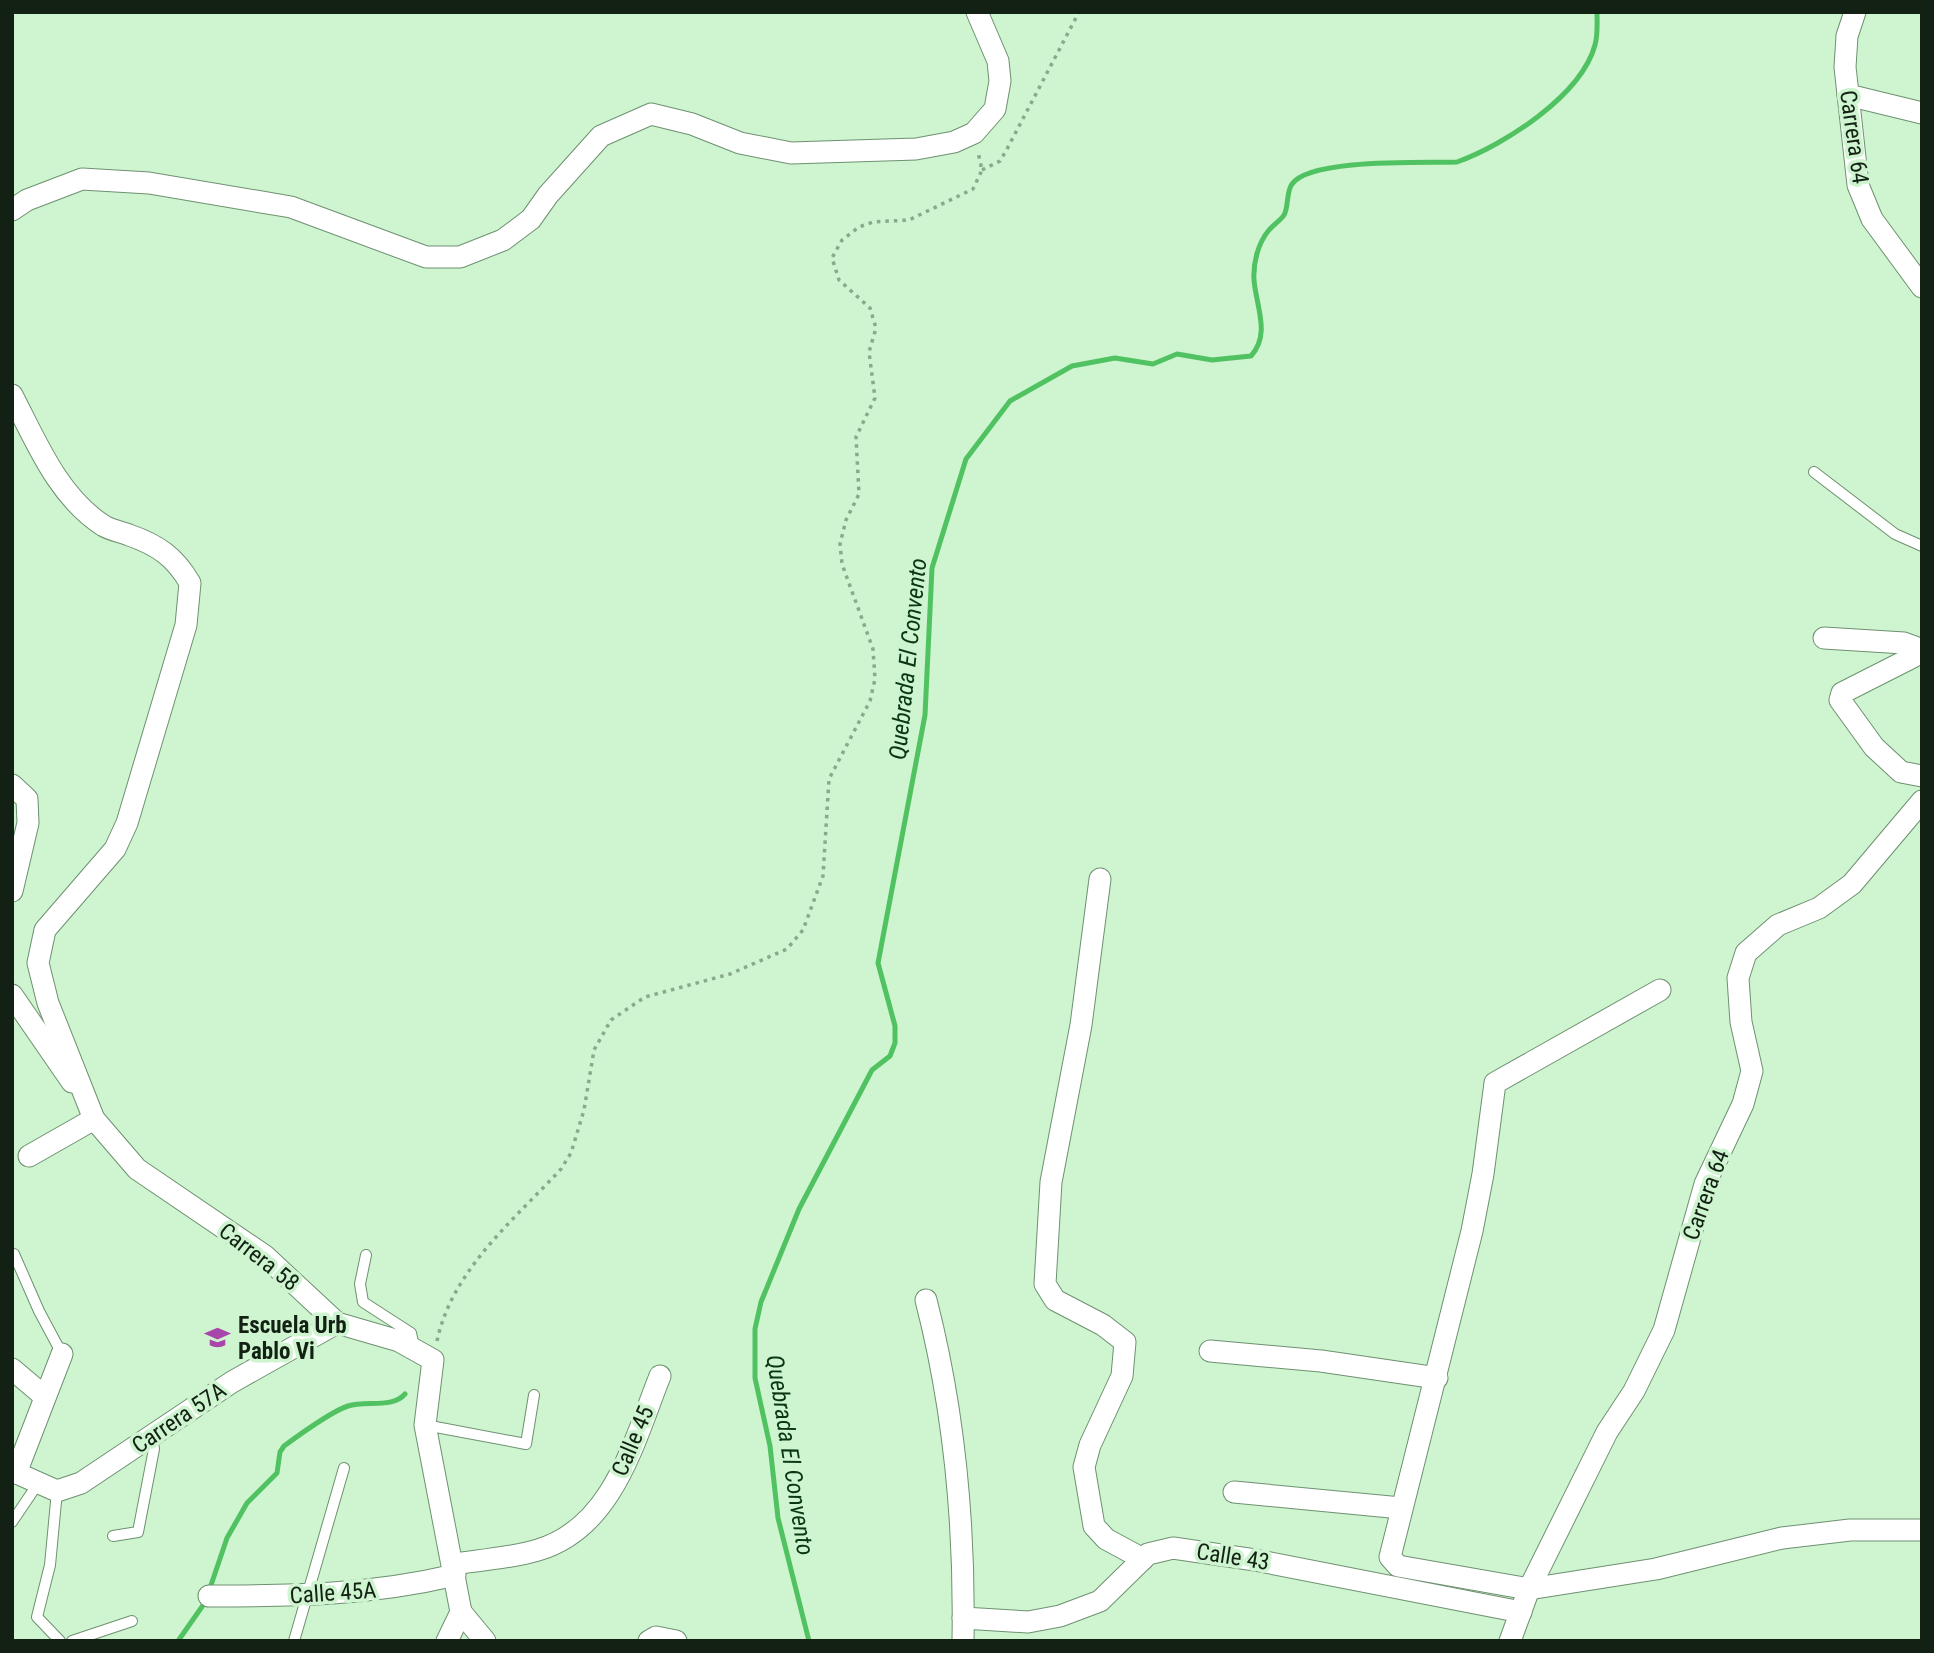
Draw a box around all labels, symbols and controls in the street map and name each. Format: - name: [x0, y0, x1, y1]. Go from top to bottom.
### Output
- street label: Carrera 64: [1834, 88, 1874, 186]
- water label: Quebrada El Convento: [883, 557, 933, 761]
- street label: Carrera 64: [1677, 1146, 1735, 1244]
- street label: Carrera 58: [214, 1217, 304, 1297]
- place label: Escuela Urb Pablo Vi: [238, 1312, 347, 1365]
- school or university icon: Escuela Urb Pablo Vi: [204, 1324, 232, 1352]
- water label: Quebrada El Convento: [760, 1353, 820, 1557]
- street label: Carrera 57A: [127, 1377, 231, 1459]
- street label: Calle 45: [606, 1402, 660, 1480]
- street label: Calle 43: [1195, 1538, 1271, 1576]
- street label: Calle 45A: [289, 1577, 377, 1609]

